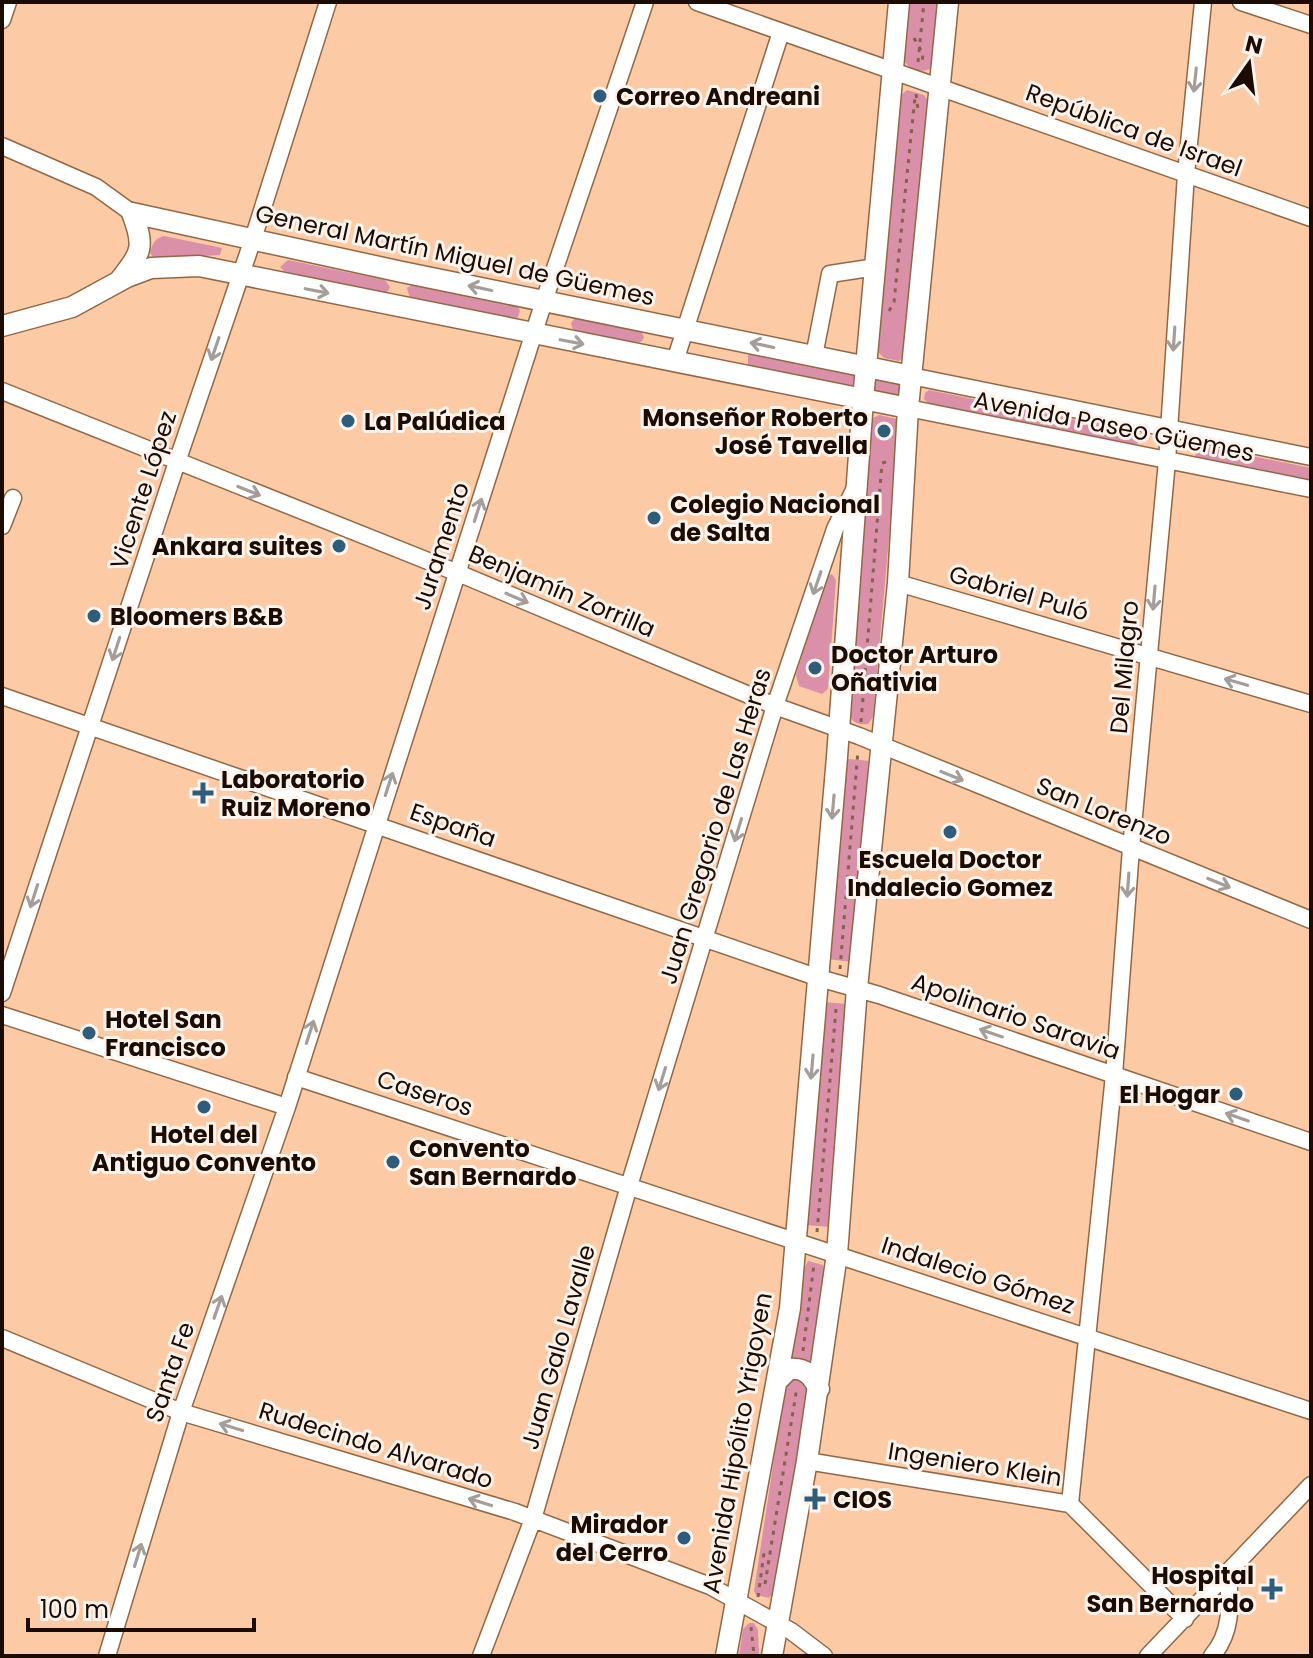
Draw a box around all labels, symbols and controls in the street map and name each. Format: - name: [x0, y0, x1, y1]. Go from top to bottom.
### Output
- north arrow: [1209, 24, 1289, 104]
- text: N: [1242, 28, 1265, 62]
- one-way arrow: [1187, 66, 1202, 93]
- street label: República de Israel: [1021, 75, 1247, 185]
- place label: Correo Andreani: [616, 80, 820, 113]
- marker: Correo Andreani: [591, 87, 609, 105]
- street label: General Martín Miguel de Güemes: [252, 197, 658, 313]
- one-way arrow: [468, 280, 493, 295]
- one-way arrow: [304, 284, 329, 299]
- one-way arrow: [1166, 325, 1181, 352]
- one-way arrow: [559, 335, 584, 350]
- one-way arrow: [207, 336, 222, 361]
- one-way arrow: [750, 337, 775, 352]
- street label: Avenida Paseo Güemes: [971, 383, 1257, 469]
- place label: Monseñor Roberto José Tavella: [642, 401, 868, 462]
- place label: La Palúdica: [364, 405, 506, 438]
- street label: Vicente López: [102, 407, 184, 573]
- marker: La Palúdica: [339, 412, 357, 430]
- marker: Monseñor Roberto José Tavella: [875, 422, 893, 440]
- street label: Juramento: [405, 478, 477, 614]
- one-way arrow: [236, 485, 261, 499]
- place label: Colegio Nacional de Salta: [670, 488, 880, 549]
- one-way arrow: [471, 498, 486, 523]
- marker: Colegio Nacional de Salta: [645, 509, 663, 527]
- place label: Ankara suites: [152, 530, 323, 563]
- marker: Ankara suites: [330, 537, 348, 555]
- street label: Benjamín Zorrilla: [464, 537, 660, 645]
- street label: Gabriel Puló: [945, 557, 1093, 629]
- one-way arrow: [809, 570, 824, 595]
- one-way arrow: [1147, 584, 1162, 611]
- one-way arrow: [504, 592, 529, 606]
- street label: Del Milagro: [1102, 599, 1146, 735]
- place label: Bloomers B&B: [110, 600, 283, 633]
- marker: Bloomers B&B: [85, 607, 103, 625]
- one-way arrow: [108, 636, 122, 661]
- place label: Doctor Arturo Oñativia: [831, 638, 998, 699]
- marker: Doctor Arturo Oñativia: [806, 659, 824, 677]
- street label: Juan Gregorio de Las Heras: [651, 664, 779, 988]
- one-way arrow: [1224, 674, 1250, 689]
- place label: Laboratorio Ruiz Moreno: [221, 763, 371, 824]
- one-way arrow: [939, 769, 964, 784]
- street label: San Lorenzo: [1031, 769, 1177, 853]
- one-way arrow: [382, 772, 397, 798]
- marker: Laboratorio Ruiz Moreno: [192, 782, 214, 804]
- one-way arrow: [825, 793, 840, 820]
- street label: España: [406, 795, 500, 855]
- one-way arrow: [730, 817, 745, 843]
- marker: Escuela Doctor Indalecio Gomez: [941, 823, 959, 841]
- place label: Escuela Doctor Indalecio Gomez: [847, 843, 1053, 904]
- one-way arrow: [1120, 871, 1135, 898]
- one-way arrow: [1206, 877, 1231, 892]
- one-way arrow: [26, 883, 41, 908]
- street label: Apolinario Saravia: [907, 965, 1125, 1067]
- place label: Hotel San Francisco: [105, 1003, 226, 1064]
- one-way arrow: [304, 1020, 319, 1045]
- marker: Hotel San Francisco: [80, 1024, 98, 1042]
- one-way arrow: [979, 1025, 1004, 1040]
- one-way arrow: [804, 1053, 819, 1080]
- street label: Caseros: [373, 1062, 477, 1124]
- one-way arrow: [654, 1066, 668, 1091]
- place label: El Hogar: [1119, 1078, 1220, 1111]
- marker: El Hogar: [1227, 1085, 1245, 1103]
- marker: Hotel del Antiguo Convento: [195, 1098, 213, 1116]
- one-way arrow: [1225, 1109, 1250, 1124]
- place label: Hotel del Antiguo Convento: [92, 1118, 316, 1179]
- place label: Convento San Bernardo: [409, 1132, 577, 1193]
- marker: Convento San Bernardo: [384, 1153, 402, 1171]
- street label: Indalecio Gómez: [877, 1228, 1079, 1322]
- street label: Juan Galo Lavalle: [513, 1241, 603, 1453]
- street label: Avenida Hipólito Yrigoyen: [694, 1290, 780, 1596]
- one-way arrow: [211, 1295, 226, 1320]
- street label: Santa Fe: [137, 1317, 203, 1427]
- street label: Rudecindo Alvarado: [255, 1394, 497, 1496]
- one-way arrow: [219, 1419, 244, 1433]
- street label: Ingeniero Klein: [886, 1434, 1064, 1494]
- place label: CIOS: [833, 1483, 892, 1516]
- marker: CIOS: [804, 1488, 826, 1510]
- one-way arrow: [468, 1494, 493, 1508]
- place label: Mirador del Cerro: [556, 1508, 668, 1569]
- marker: Mirador del Cerro: [675, 1529, 693, 1547]
- one-way arrow: [131, 1542, 146, 1568]
- place label: Hospital San Bernardo: [1086, 1559, 1254, 1620]
- marker: Hospital San Bernardo: [1261, 1578, 1283, 1600]
- scale bar: [28, 1582, 254, 1632]
- text: 100 m: [40, 1593, 109, 1626]

